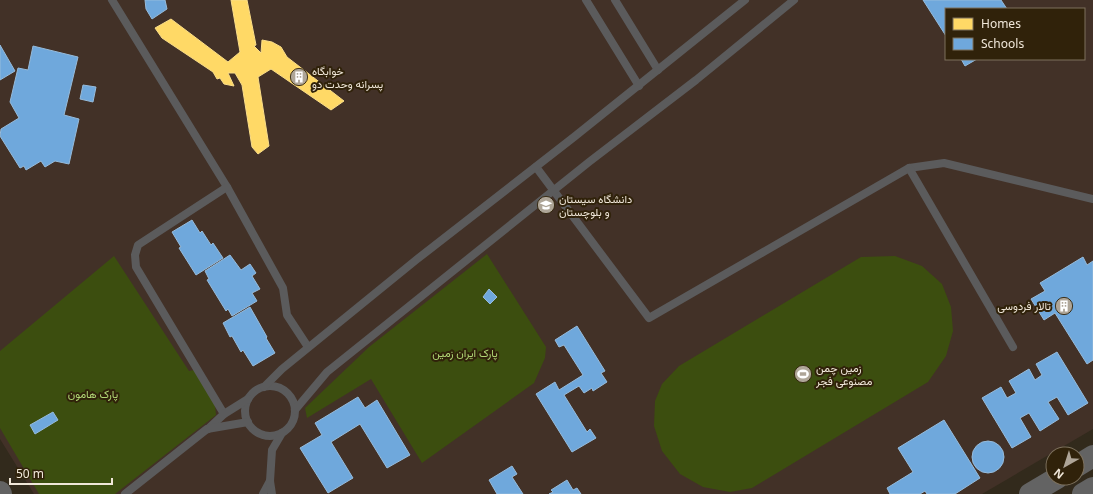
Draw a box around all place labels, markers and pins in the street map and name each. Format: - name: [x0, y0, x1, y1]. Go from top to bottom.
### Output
- place label: خوابگاه پسرانه وحدت دو: [312, 63, 383, 92]
- building icon: خوابگاه پسرانه وحدت دو: [289, 67, 309, 87]
- place label: دانشگاه سیستان و بلوچستان: [559, 191, 632, 220]
- school or university icon: دانشگاه سیستان و بلوچستان: [536, 195, 556, 215]
- building icon: تالار فردوسی: [1054, 296, 1074, 316]
- place label: تالار فردوسی: [997, 298, 1051, 313]
- place label: زمین چمن مصنوعی فجر: [815, 360, 873, 388]
- sports icon: زمین چمن مصنوعی فجر: [793, 364, 813, 384]

